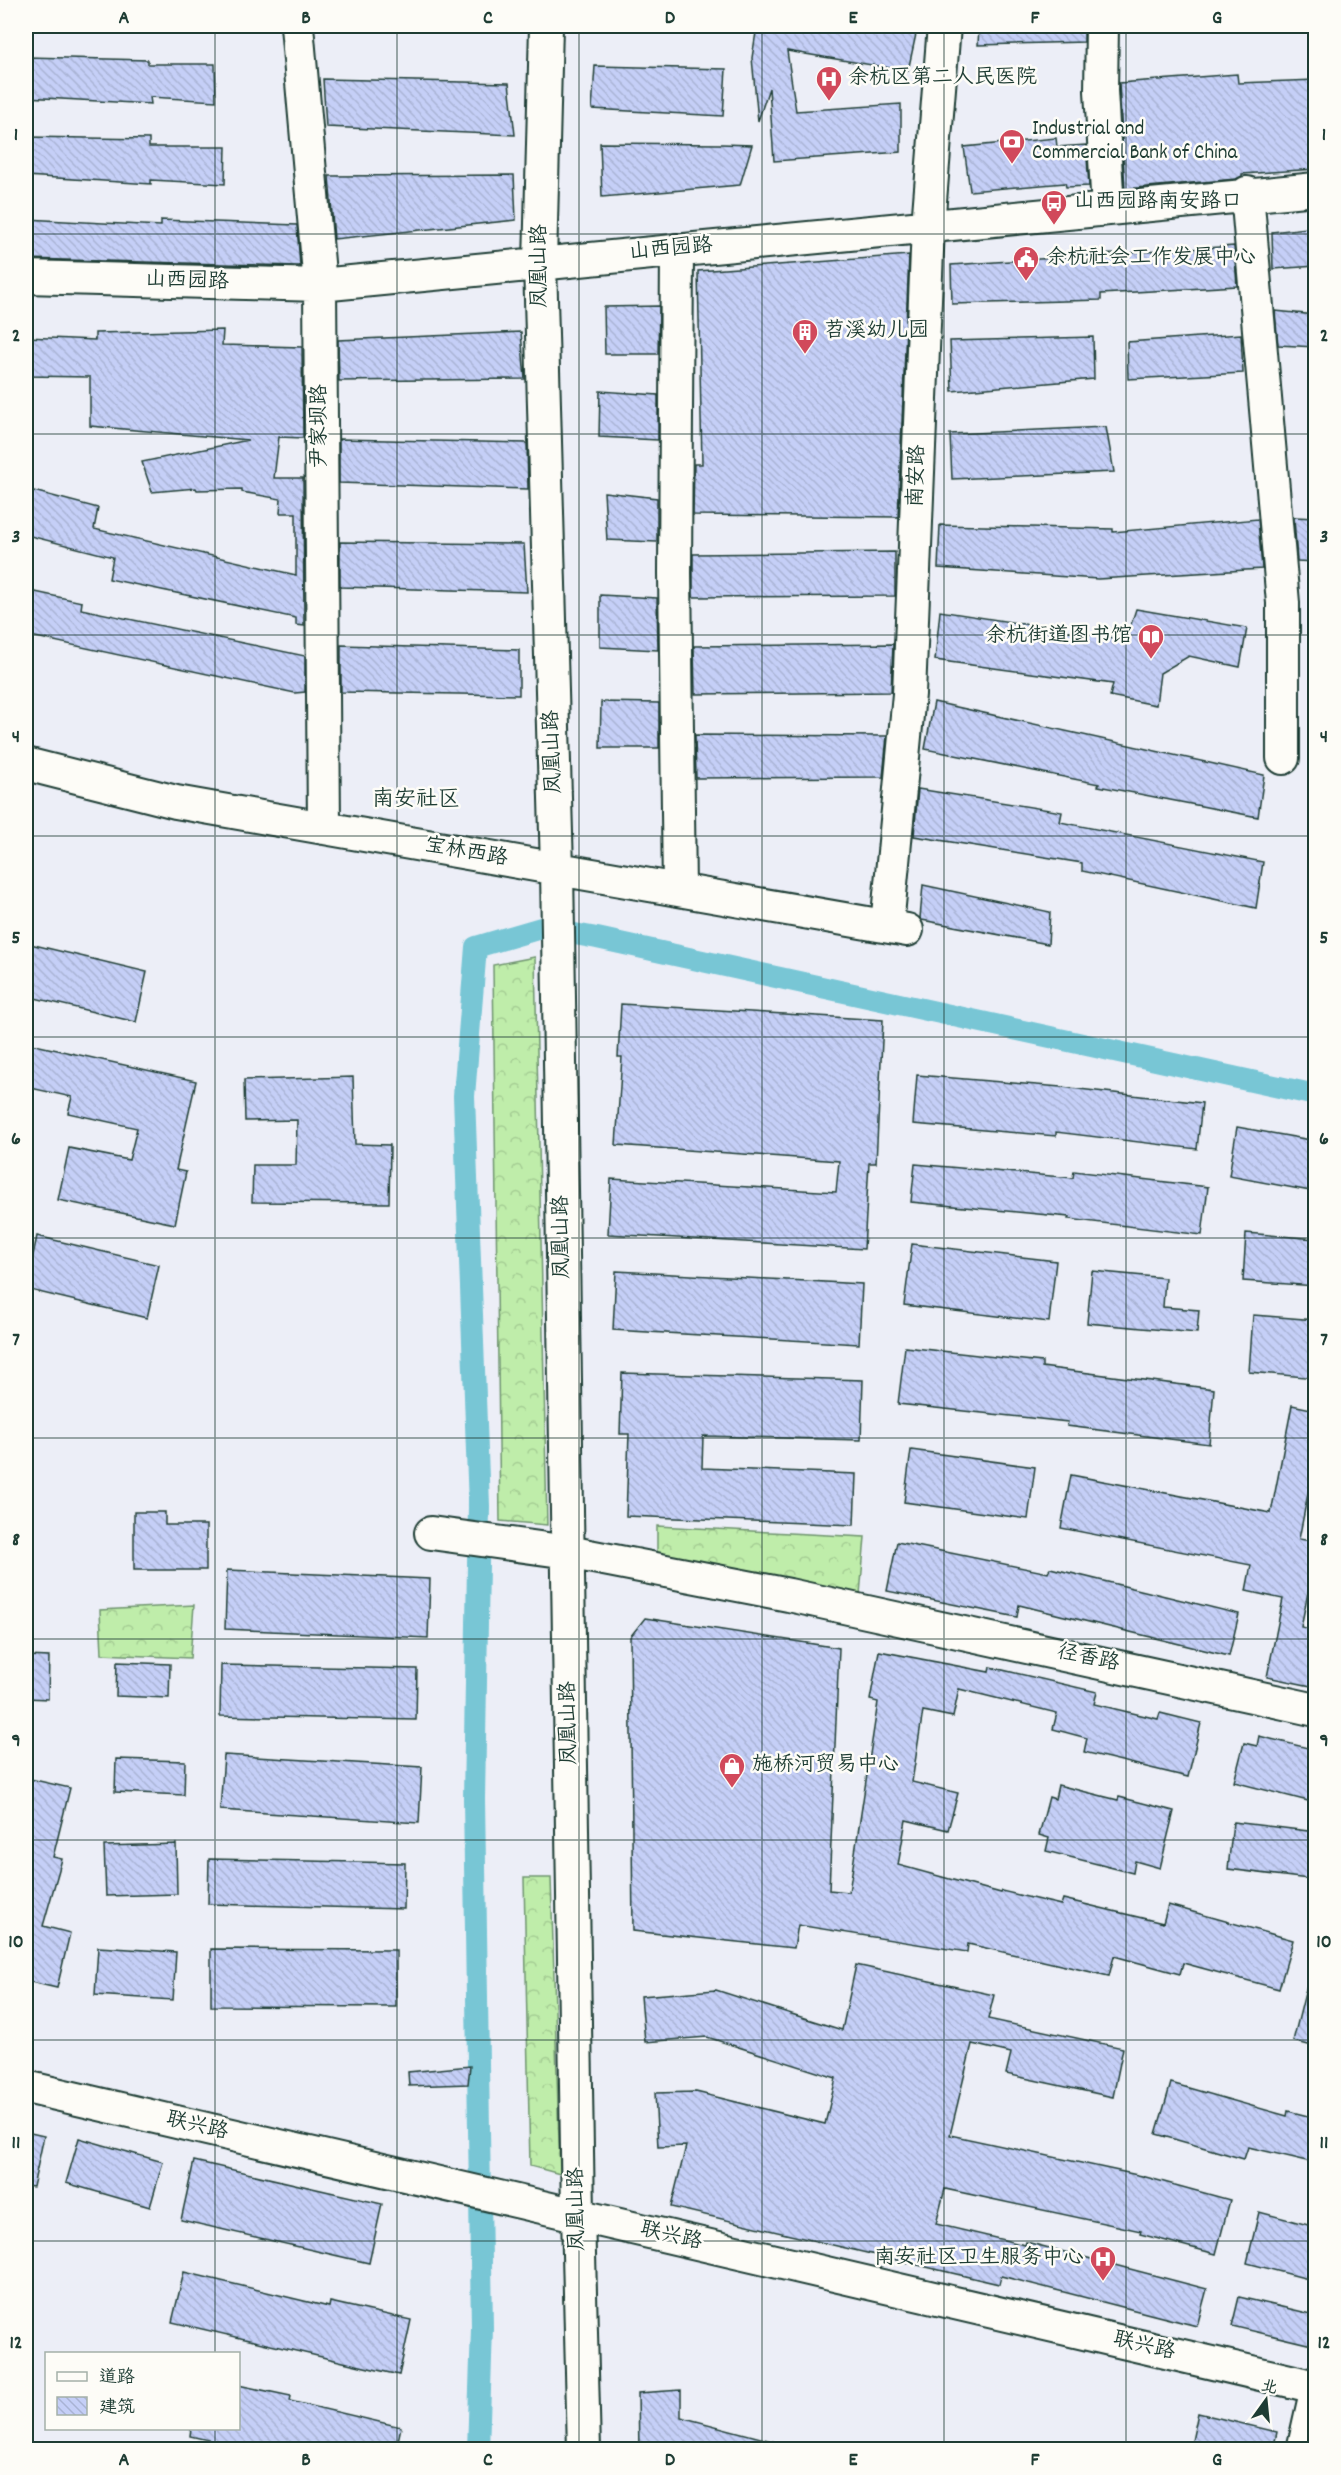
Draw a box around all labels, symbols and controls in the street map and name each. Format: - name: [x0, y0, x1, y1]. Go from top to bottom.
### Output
- text: A: [119, 5, 130, 33]
- text: B: [301, 5, 311, 33]
- text: C: [483, 5, 493, 33]
- text: D: [665, 5, 676, 33]
- text: E: [848, 5, 858, 33]
- text: F: [1031, 5, 1041, 33]
- text: G: [1212, 5, 1222, 33]
- hospital icon: 余杭区第二人民医院: [814, 64, 844, 102]
- place label: 余杭区第二人民医院: [848, 64, 1037, 94]
- place label: Industrial and Commercial Bank of China: [1032, 115, 1239, 169]
- text: 1: [14, 122, 18, 150]
- text: 1: [1322, 122, 1326, 150]
- bank icon: Industrial and Commercial Bank of China: [997, 127, 1027, 165]
- bus stop icon: 山西园路南安路口: [1039, 188, 1069, 226]
- place label: 山西园路南安路口: [1074, 188, 1242, 218]
- street label: 凤凰山路: [526, 224, 556, 308]
- street label: 山西园路: [628, 231, 714, 269]
- public building icon: 余杭社会工作发展中心: [1011, 244, 1041, 282]
- place label: 余杭社会工作发展中心: [1046, 244, 1256, 274]
- street label: 山西园路: [145, 266, 229, 298]
- building icon: 苕溪幼儿园: [790, 317, 820, 355]
- place label: 苕溪幼儿园: [824, 317, 929, 347]
- text: 2: [12, 323, 20, 351]
- text: 2: [1320, 323, 1328, 351]
- street label: 尹家坝路: [306, 384, 336, 468]
- street label: 南安路: [902, 444, 934, 508]
- text: 3: [12, 524, 20, 552]
- text: 3: [1320, 524, 1328, 552]
- place label: 余杭街道图书馆: [985, 622, 1132, 652]
- library icon: 余杭街道图书馆: [1136, 622, 1166, 660]
- street label: 凤凰山路: [538, 710, 570, 794]
- text: 4: [12, 724, 20, 752]
- text: 4: [1320, 724, 1328, 752]
- district label: 南安社区: [372, 785, 460, 816]
- street label: 宝林西路: [422, 831, 510, 875]
- text: 5: [11, 925, 21, 953]
- text: 5: [1319, 925, 1329, 953]
- text: 6: [11, 1126, 21, 1154]
- text: 6: [1319, 1126, 1329, 1154]
- street label: 凤凰山路: [547, 1195, 579, 1279]
- text: 7: [12, 1327, 20, 1355]
- text: 7: [1320, 1327, 1328, 1355]
- text: 8: [12, 1527, 20, 1555]
- text: 8: [1320, 1527, 1328, 1555]
- street label: 径香路: [1054, 1638, 1122, 1680]
- street label: 凤凰山路: [554, 1681, 586, 1765]
- text: 9: [11, 1728, 21, 1756]
- text: 9: [1319, 1728, 1329, 1756]
- shop icon: 施桥河贸易中心: [717, 1751, 747, 1789]
- place label: 施桥河贸易中心: [752, 1751, 899, 1781]
- text: 10: [8, 1929, 24, 1957]
- text: 10: [1316, 1929, 1332, 1957]
- street label: 联兴路: [163, 2105, 231, 2149]
- text: 11: [12, 2130, 20, 2158]
- text: 11: [1320, 2130, 1328, 2158]
- street label: 凤凰山路: [562, 2167, 594, 2251]
- street label: 联兴路: [637, 2215, 705, 2259]
- place label: 南安社区卫生服务中心: [874, 2244, 1084, 2274]
- hospital icon: 南安社区卫生服务中心: [1088, 2244, 1118, 2282]
- street label: 联兴路: [1110, 2325, 1178, 2369]
- text: 12: [9, 2330, 23, 2358]
- text: 12: [1317, 2330, 1331, 2358]
- legend: [45, 2352, 240, 2430]
- text: 道路: [99, 2366, 135, 2391]
- north arrow: [1236, 2370, 1296, 2430]
- text: 北: [1259, 2375, 1280, 2401]
- text: 建筑: [99, 2396, 135, 2421]
- text: A: [119, 2447, 130, 2475]
- text: B: [301, 2447, 311, 2475]
- text: C: [483, 2447, 493, 2475]
- text: D: [665, 2447, 676, 2475]
- text: E: [848, 2447, 858, 2475]
- text: F: [1031, 2447, 1041, 2475]
- text: G: [1212, 2447, 1222, 2475]

